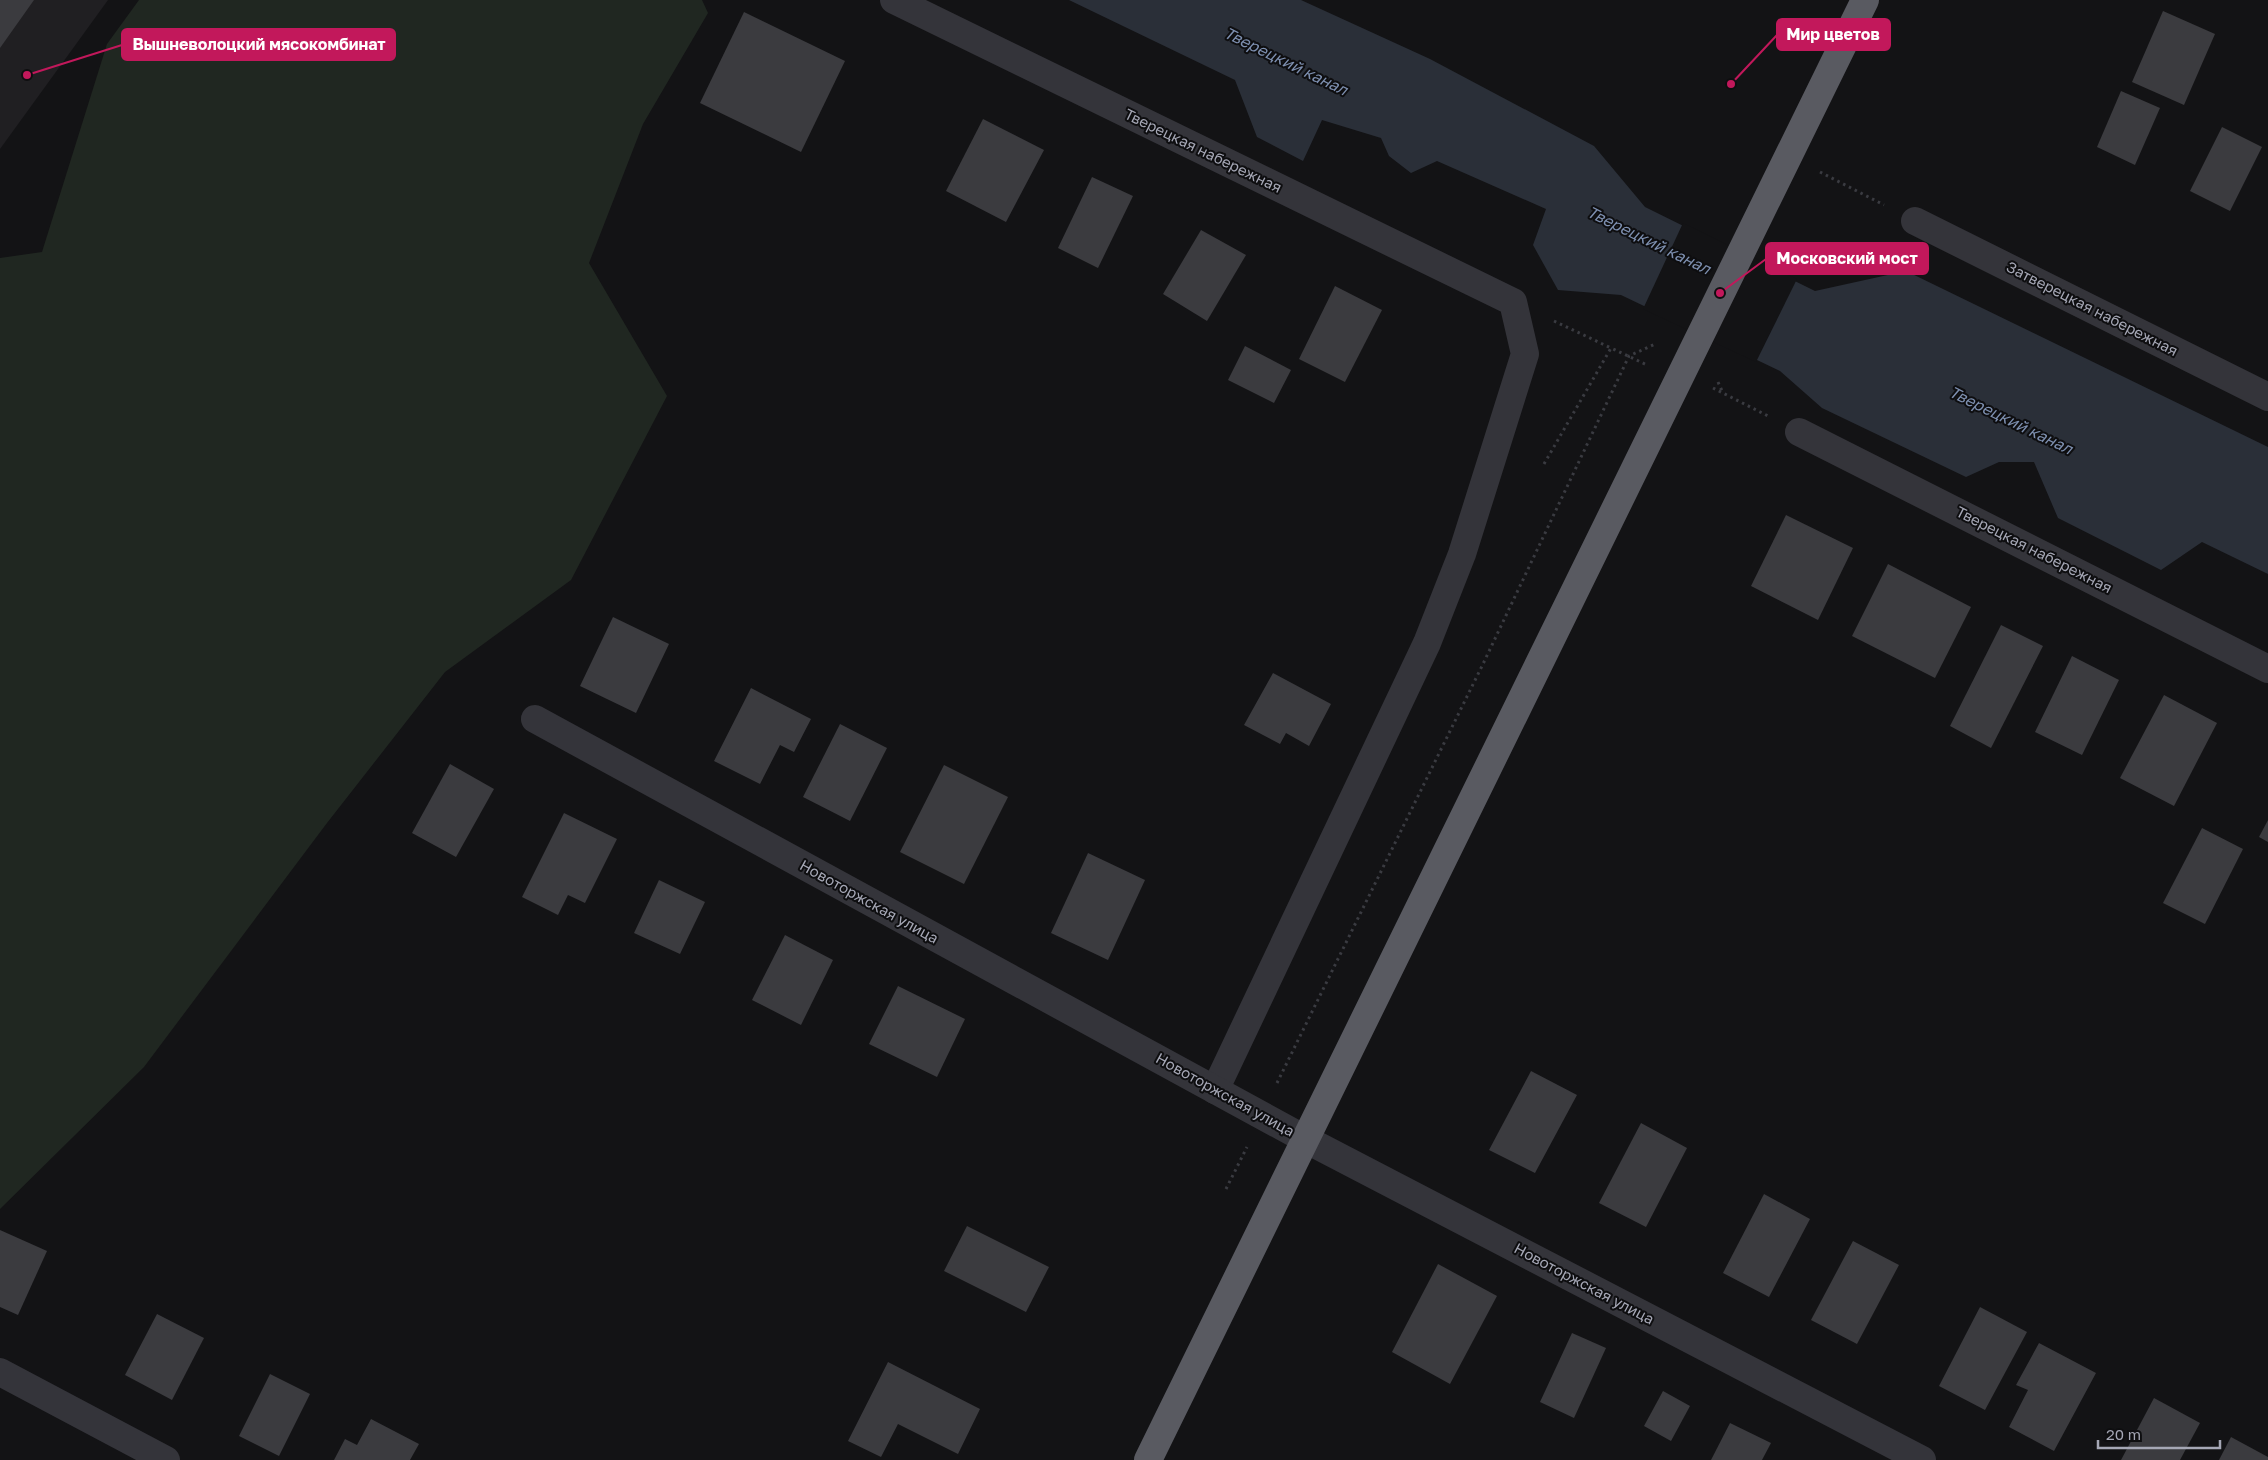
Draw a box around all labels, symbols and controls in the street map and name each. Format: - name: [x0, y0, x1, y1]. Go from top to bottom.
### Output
- callout: Мир цветов: [1777, 19, 1890, 50]
- water label: Тверецкий канал: [1221, 22, 1352, 100]
- text: Мир цветов: [1786, 24, 1880, 44]
- callout: Вышневолоцкий мясокомбинат: [122, 29, 395, 60]
- text: Вышневолоцкий мясокомбинат: [132, 34, 386, 54]
- street label: Тверецкая набережная: [1122, 104, 1285, 196]
- water label: Тверецкий канал: [1584, 201, 1715, 279]
- callout: Московский мост: [1766, 243, 1928, 274]
- text: Московский мост: [1776, 248, 1918, 268]
- street label: Затверецкая набережная: [2004, 257, 2181, 359]
- water label: Тверецкий канал: [1946, 381, 2077, 459]
- street label: Тверецкая набережная: [1953, 502, 2115, 596]
- street label: Новоторжская улица: [797, 855, 942, 947]
- street label: Новоторжская улица: [1153, 1048, 1298, 1140]
- street label: Новоторжская улица: [1511, 1239, 1658, 1328]
- scale bar: [2098, 1418, 2220, 1450]
- text: 20 m: [2106, 1425, 2141, 1443]

